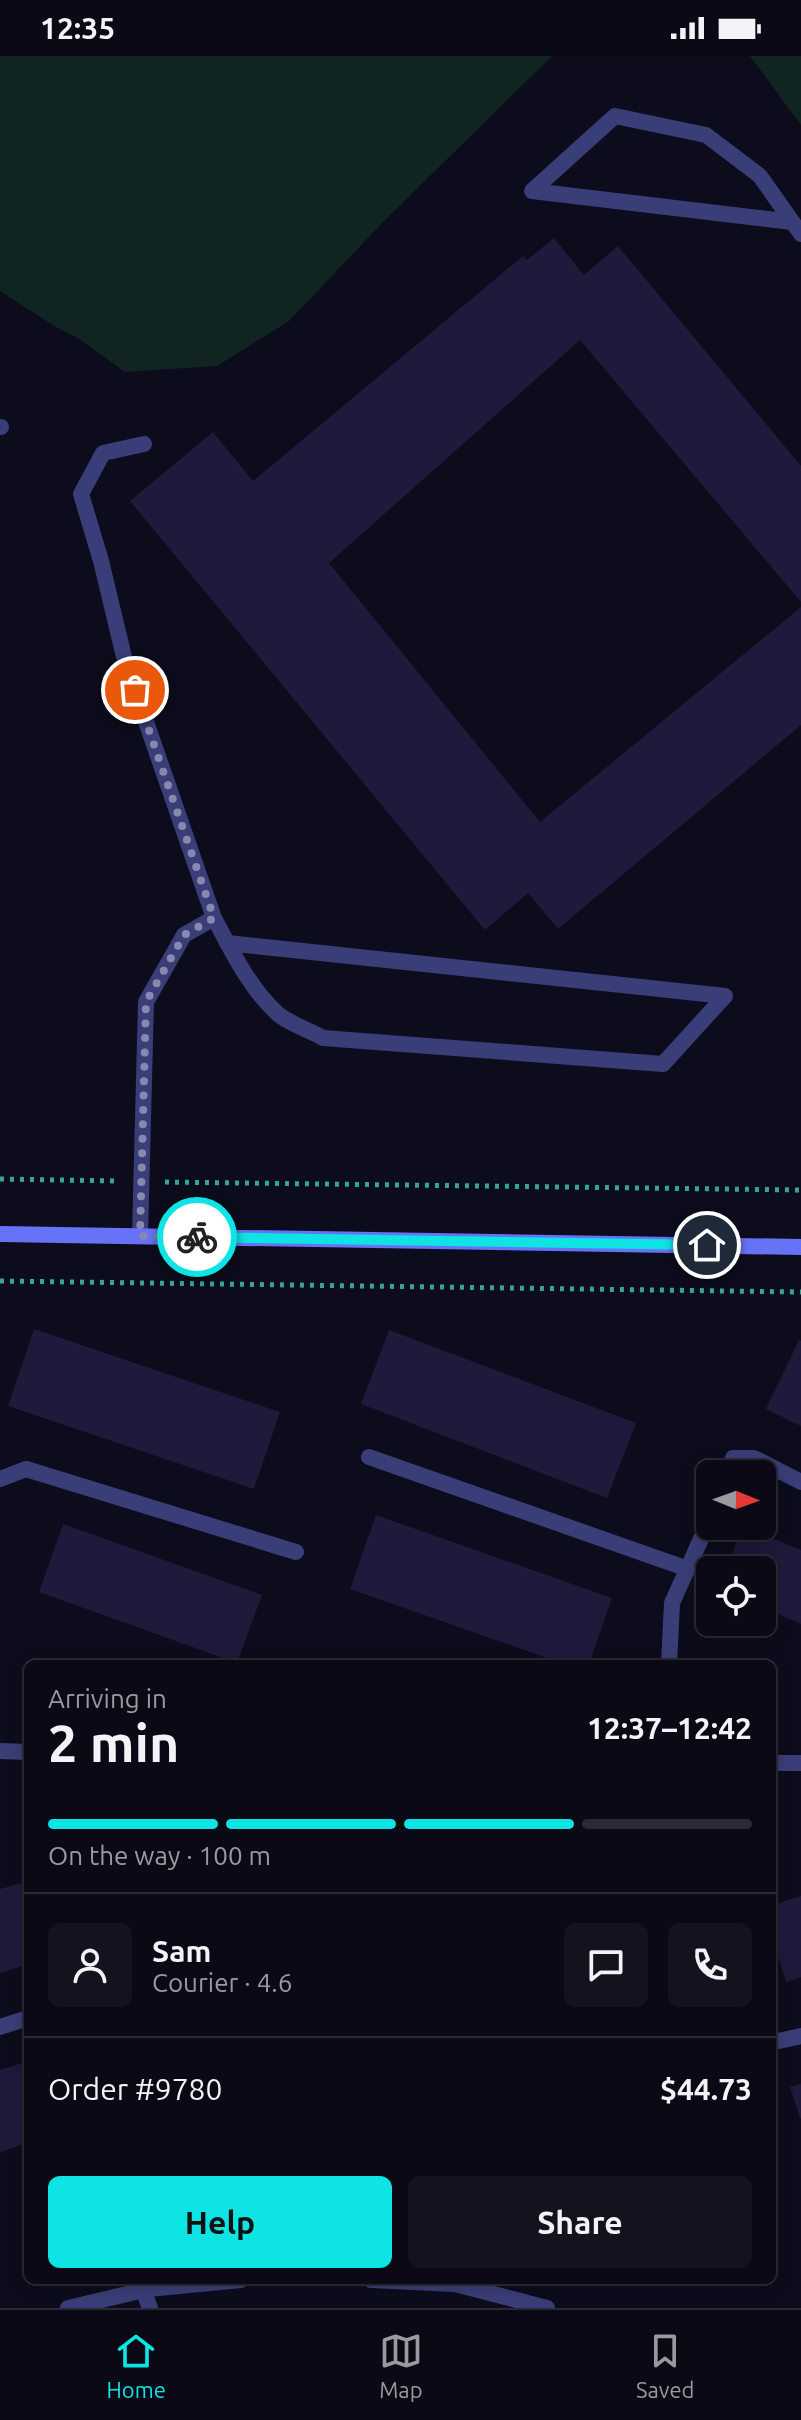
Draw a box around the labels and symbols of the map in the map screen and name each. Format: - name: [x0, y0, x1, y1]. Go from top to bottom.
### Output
- pin: [101, 656, 169, 724]
- courier: [157, 1197, 237, 1277]
- pin: [673, 1211, 741, 1279]
- north arrow: [696, 1460, 776, 1540]

